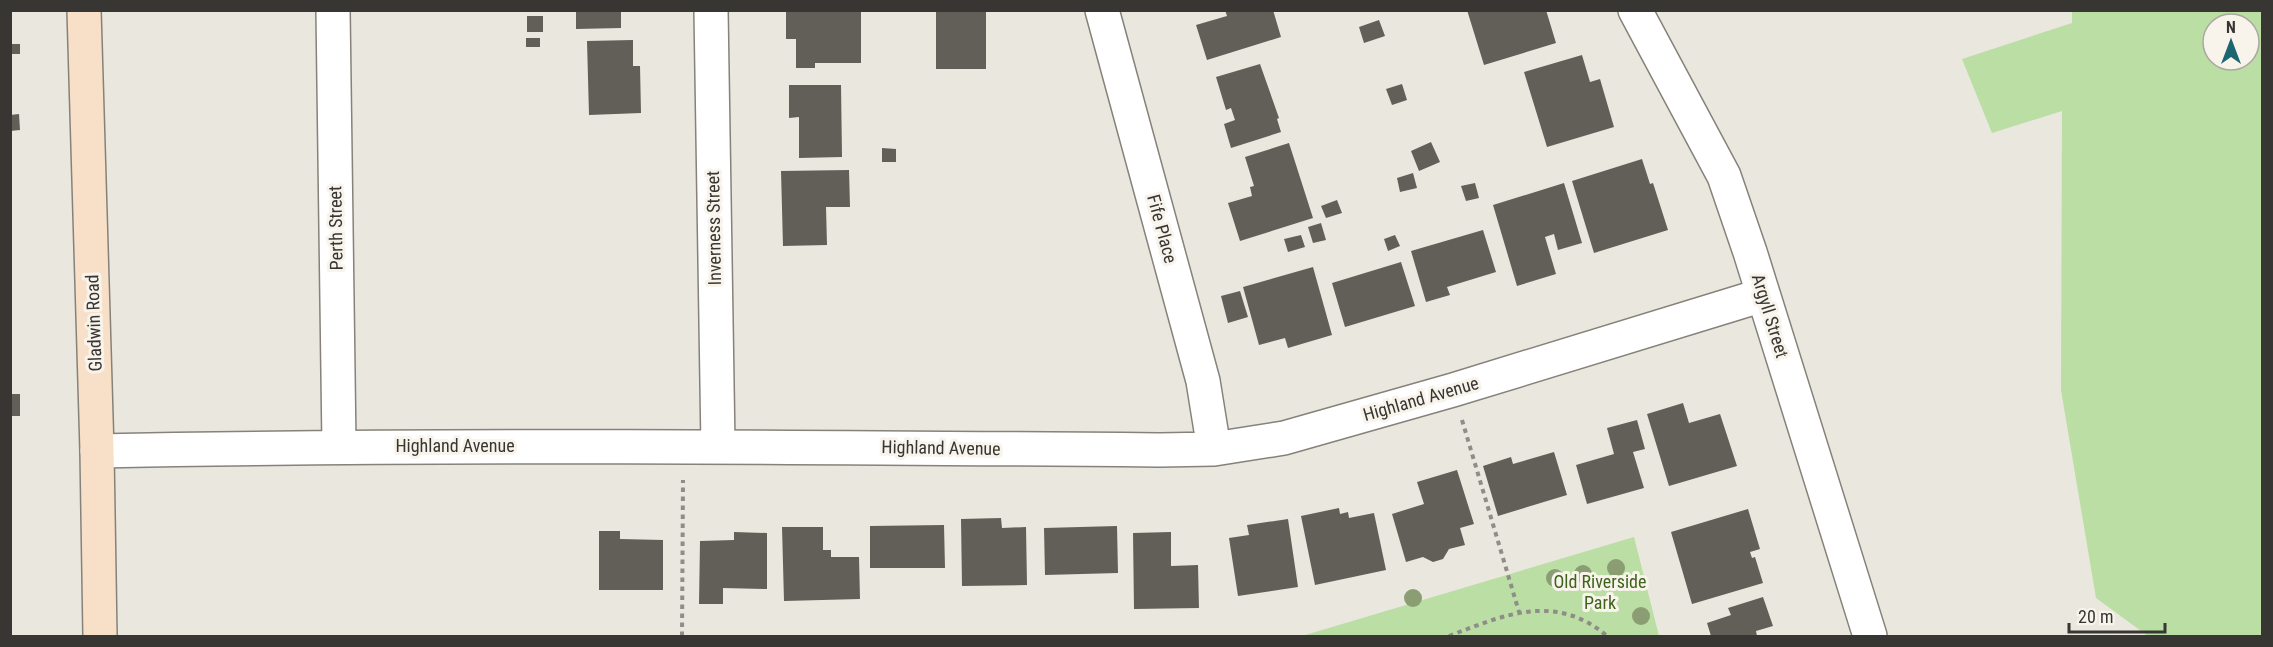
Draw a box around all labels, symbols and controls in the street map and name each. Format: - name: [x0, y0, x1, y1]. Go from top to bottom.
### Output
- north arrow: [2201, 12, 2261, 72]
- text: N: [2226, 18, 2236, 37]
- street label: Inverness Street: [702, 171, 725, 285]
- street label: Perth Street: [324, 186, 347, 270]
- street label: Fife Place: [1143, 192, 1182, 266]
- street label: Argyll Street: [1748, 271, 1793, 360]
- street label: Gladwin Road: [81, 274, 106, 372]
- street label: Highland Avenue: [1361, 372, 1481, 425]
- street label: Highland Avenue: [395, 435, 515, 456]
- street label: Highland Avenue: [881, 436, 1001, 459]
- park label: Old Riverside Park: [1554, 571, 1646, 613]
- scale bar: [2069, 596, 2165, 634]
- text: 20 m: [2078, 606, 2113, 627]

